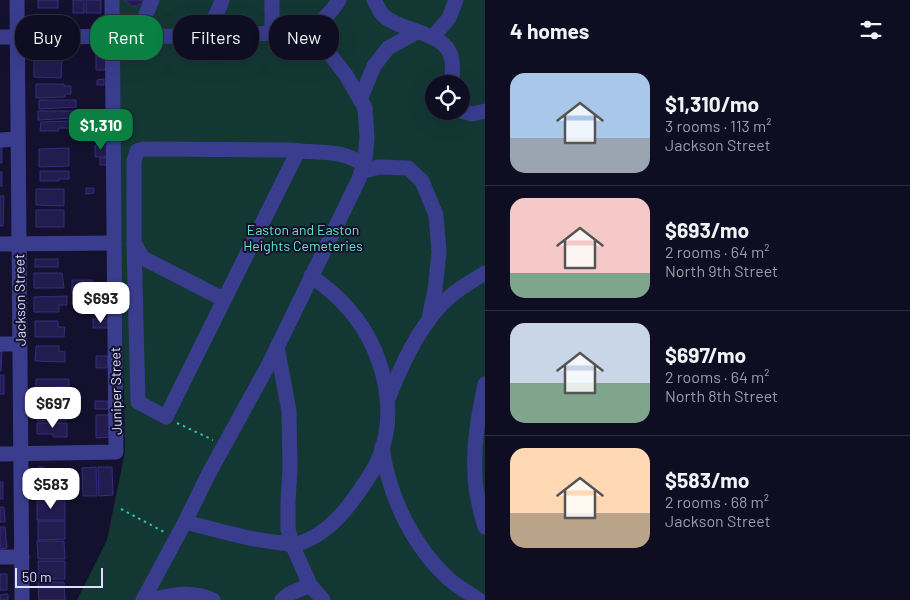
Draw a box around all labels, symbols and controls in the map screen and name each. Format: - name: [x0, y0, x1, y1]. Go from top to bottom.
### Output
- chip: Buy: [15, 15, 80, 60]
- chip: Rent: [90, 15, 163, 60]
- chip: Filters: [173, 15, 259, 60]
- chip: New: [269, 15, 339, 60]
- icon: filters: [857, 16, 885, 44]
- text: 4 homes: [510, 18, 589, 43]
- map controls: [425, 75, 470, 120]
- button: locate: [425, 75, 470, 120]
- text: $1,310/mo: [665, 91, 759, 116]
- icon: home: [550, 93, 610, 153]
- pin: $1,310: [60, 108, 142, 151]
- text: $1,310: [80, 115, 122, 134]
- text: 3 rooms · 113 m²: [665, 116, 771, 135]
- text: Jackson Street: [665, 135, 771, 154]
- text: $693/mo: [665, 217, 749, 242]
- icon: home: [550, 218, 610, 278]
- park label: Easton and Easton Heights Cemeteries: [243, 221, 363, 254]
- text: 2 rooms · 64 m²: [665, 242, 769, 261]
- street label: Jackson Street: [10, 254, 29, 346]
- text: North 9th Street: [665, 261, 778, 280]
- pin: $693: [71, 282, 131, 324]
- text: $693: [84, 288, 118, 307]
- text: $697/mo: [665, 342, 746, 367]
- icon: home: [550, 343, 610, 403]
- street label: Juniper Street: [106, 347, 125, 435]
- text: 2 rooms · 64 m²: [665, 367, 769, 386]
- pin: $697: [23, 386, 83, 429]
- text: North 8th Street: [665, 386, 778, 405]
- text: $697: [36, 393, 70, 412]
- text: $583/mo: [665, 467, 750, 492]
- pin: $583: [21, 468, 81, 510]
- icon: home: [550, 468, 610, 528]
- text: $583: [33, 474, 69, 493]
- text: 2 rooms · 68 m²: [665, 492, 769, 511]
- text: Jackson Street: [665, 511, 771, 530]
- scale bar: [15, 565, 102, 588]
- text: 50 m: [22, 568, 51, 585]

